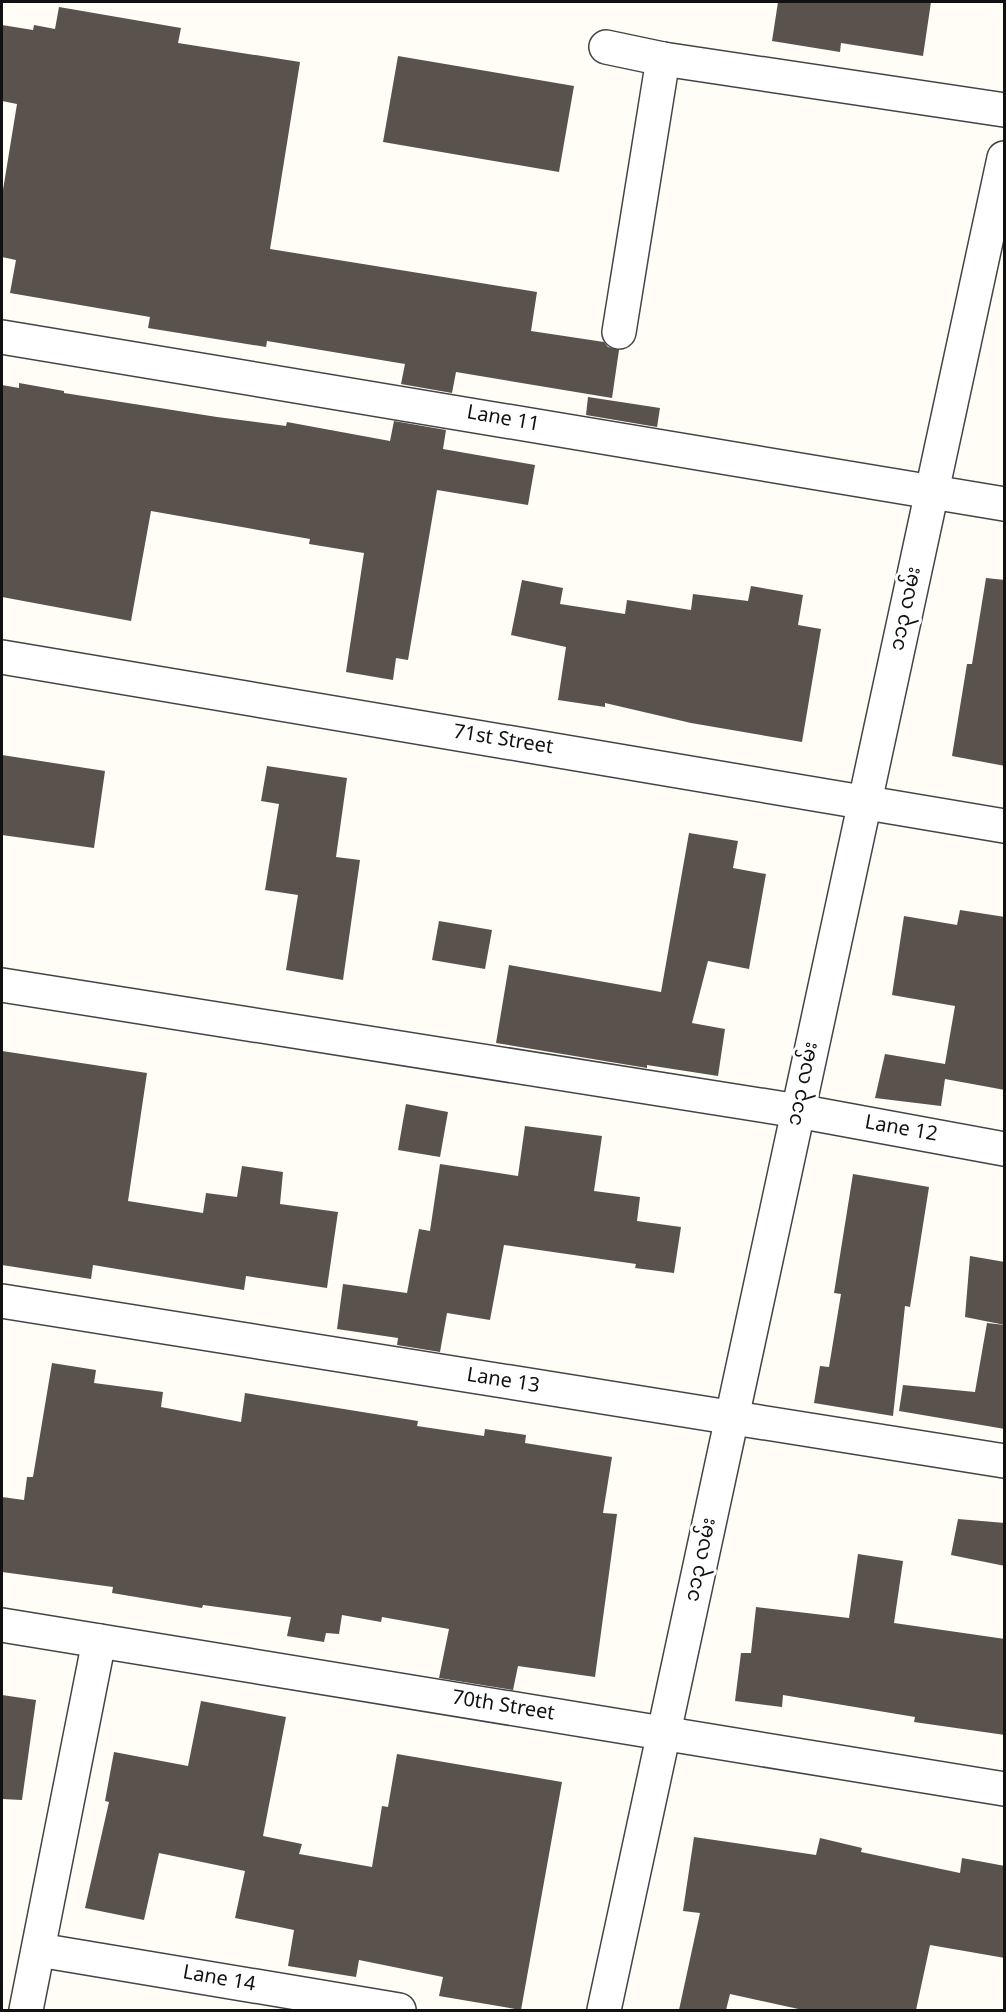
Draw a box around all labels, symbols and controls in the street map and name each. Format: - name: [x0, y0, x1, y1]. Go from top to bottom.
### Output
- street label: Lane 11: [463, 392, 543, 448]
- street label: ၁၁၃ လမ်း: [877, 563, 937, 655]
- street label: 71st Street: [450, 712, 556, 770]
- street label: ၁၁၃ လမ်း: [774, 1038, 834, 1130]
- street label: Lane 12: [861, 1102, 941, 1158]
- street label: Lane 13: [463, 1355, 543, 1409]
- street label: ၁၁၃ လမ်း: [672, 1514, 732, 1606]
- street label: 70th Street: [449, 1678, 557, 1736]
- street label: Lane 14: [179, 1952, 259, 2008]

